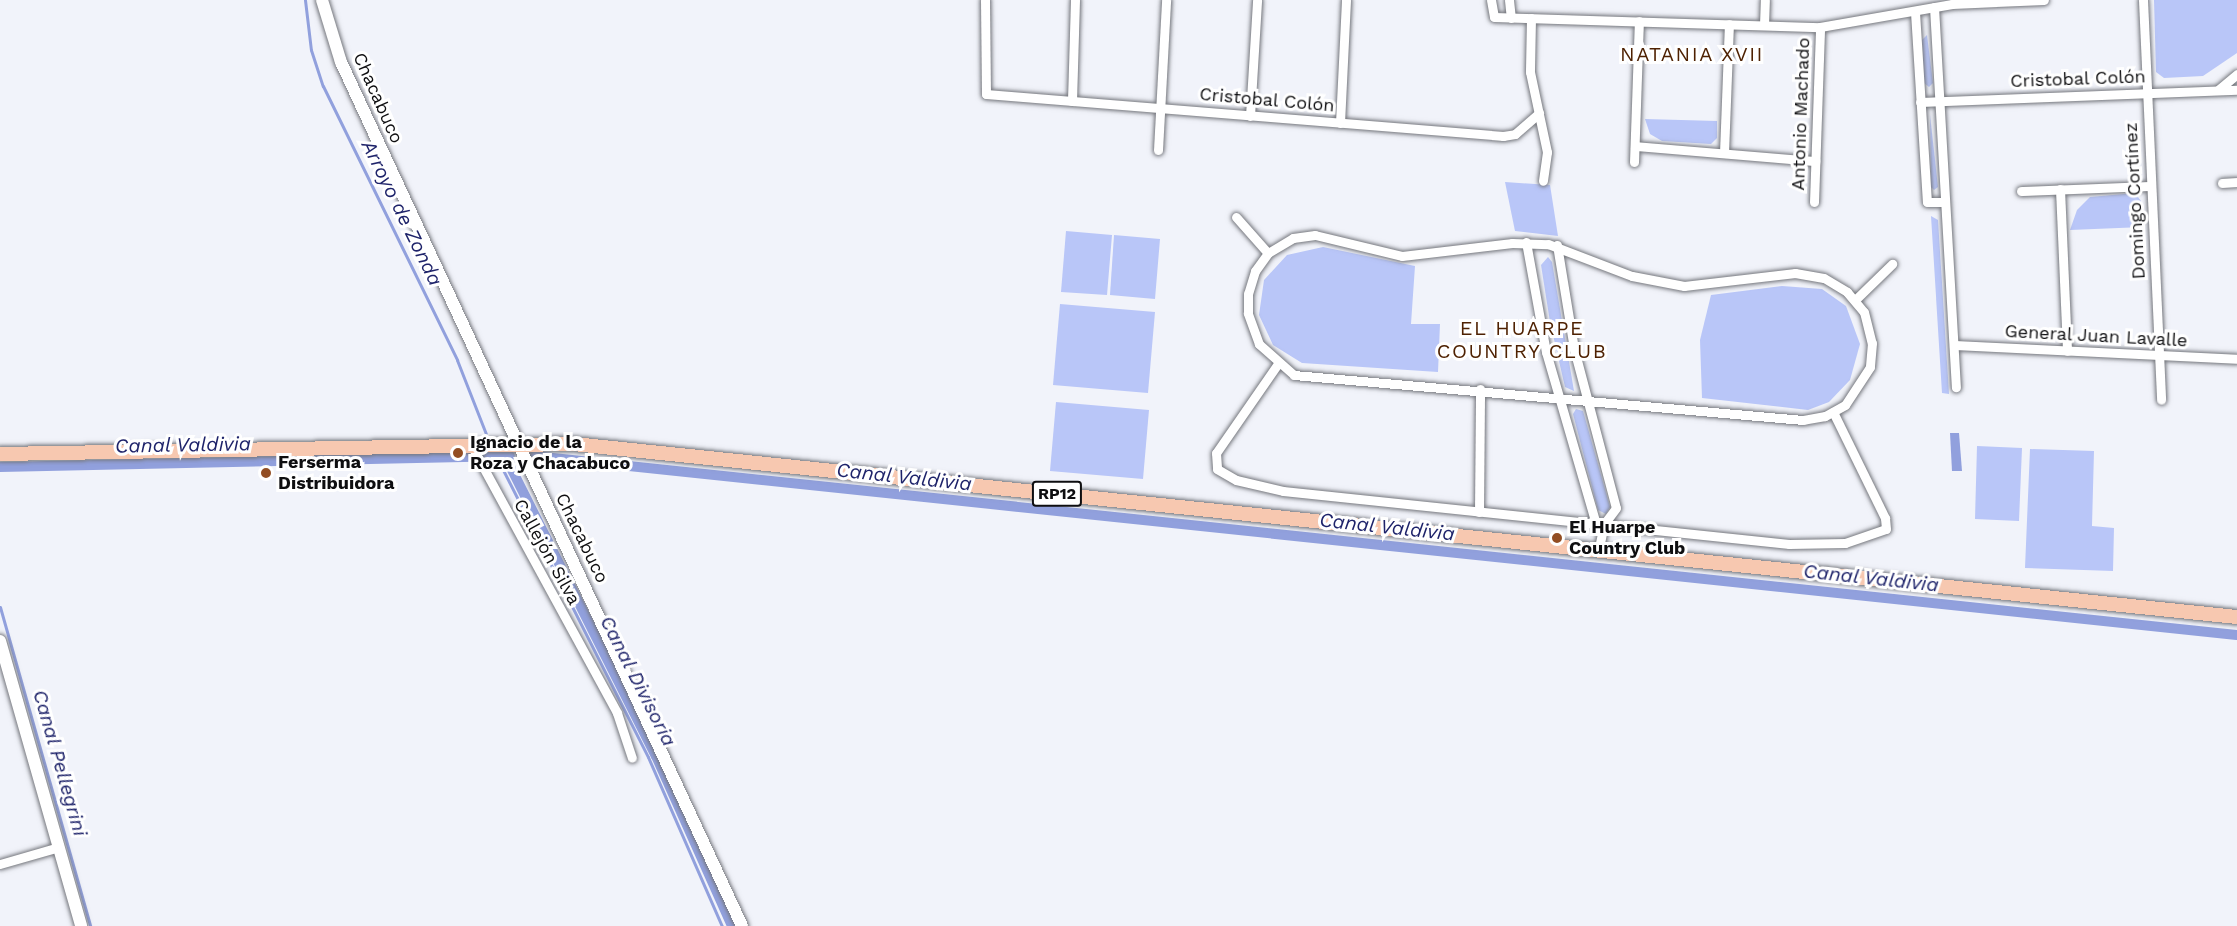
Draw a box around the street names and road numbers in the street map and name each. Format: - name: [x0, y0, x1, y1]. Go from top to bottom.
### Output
- street label: Antonio Machado: [1788, 37, 1814, 191]
- street label: Chacabuco: [348, 49, 408, 147]
- street label: Cristobal Colón: [2010, 66, 2146, 92]
- street label: Cristobal Colón: [1198, 83, 1336, 117]
- street label: Domingo Cortínez: [2120, 122, 2150, 280]
- street label: General Juan Lavalle: [2004, 320, 2188, 352]
- road number: RP12: [1032, 481, 1082, 507]
- street label: Chacabuco: [551, 490, 613, 586]
- street label: Callejón Silva: [509, 495, 585, 609]

